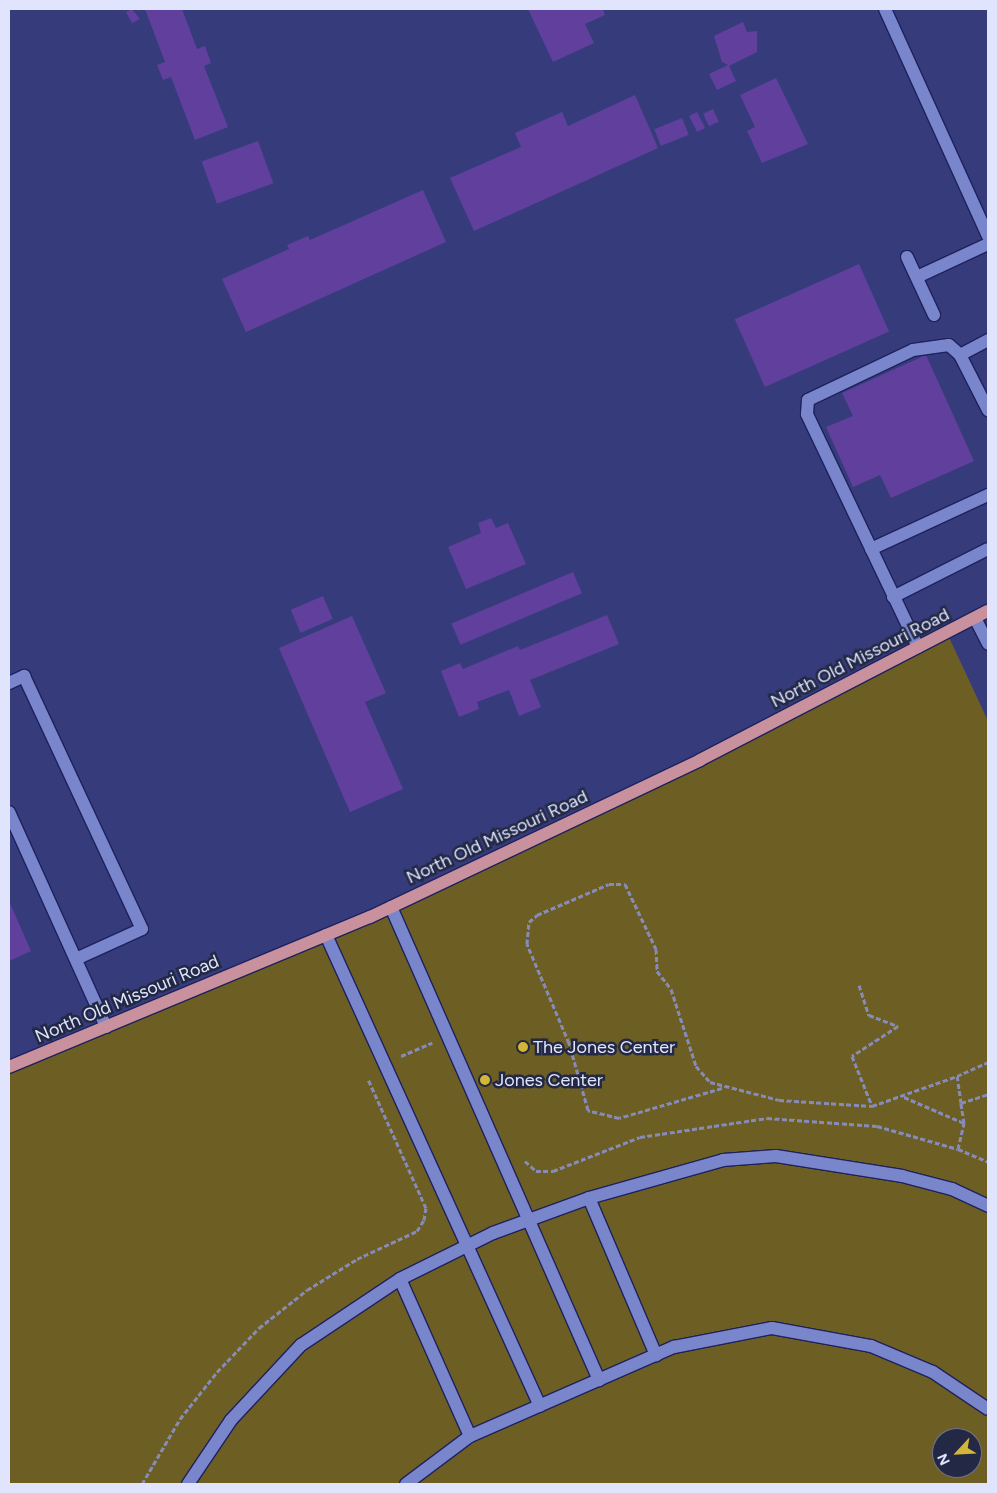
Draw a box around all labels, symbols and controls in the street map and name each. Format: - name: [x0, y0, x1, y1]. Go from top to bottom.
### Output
- street label: North Old Missouri Road: [767, 604, 953, 712]
- street label: North Old Missouri Road: [403, 785, 591, 889]
- street label: North Old Missouri Road: [32, 950, 222, 1048]
- place label: The Jones Center: [533, 1036, 675, 1058]
- marker: The Jones Center: [517, 1041, 529, 1053]
- place label: Jones Center: [495, 1069, 603, 1091]
- marker: Jones Center: [479, 1074, 491, 1086]
- north arrow: [932, 1428, 982, 1478]
- text: N: [934, 1451, 954, 1468]

